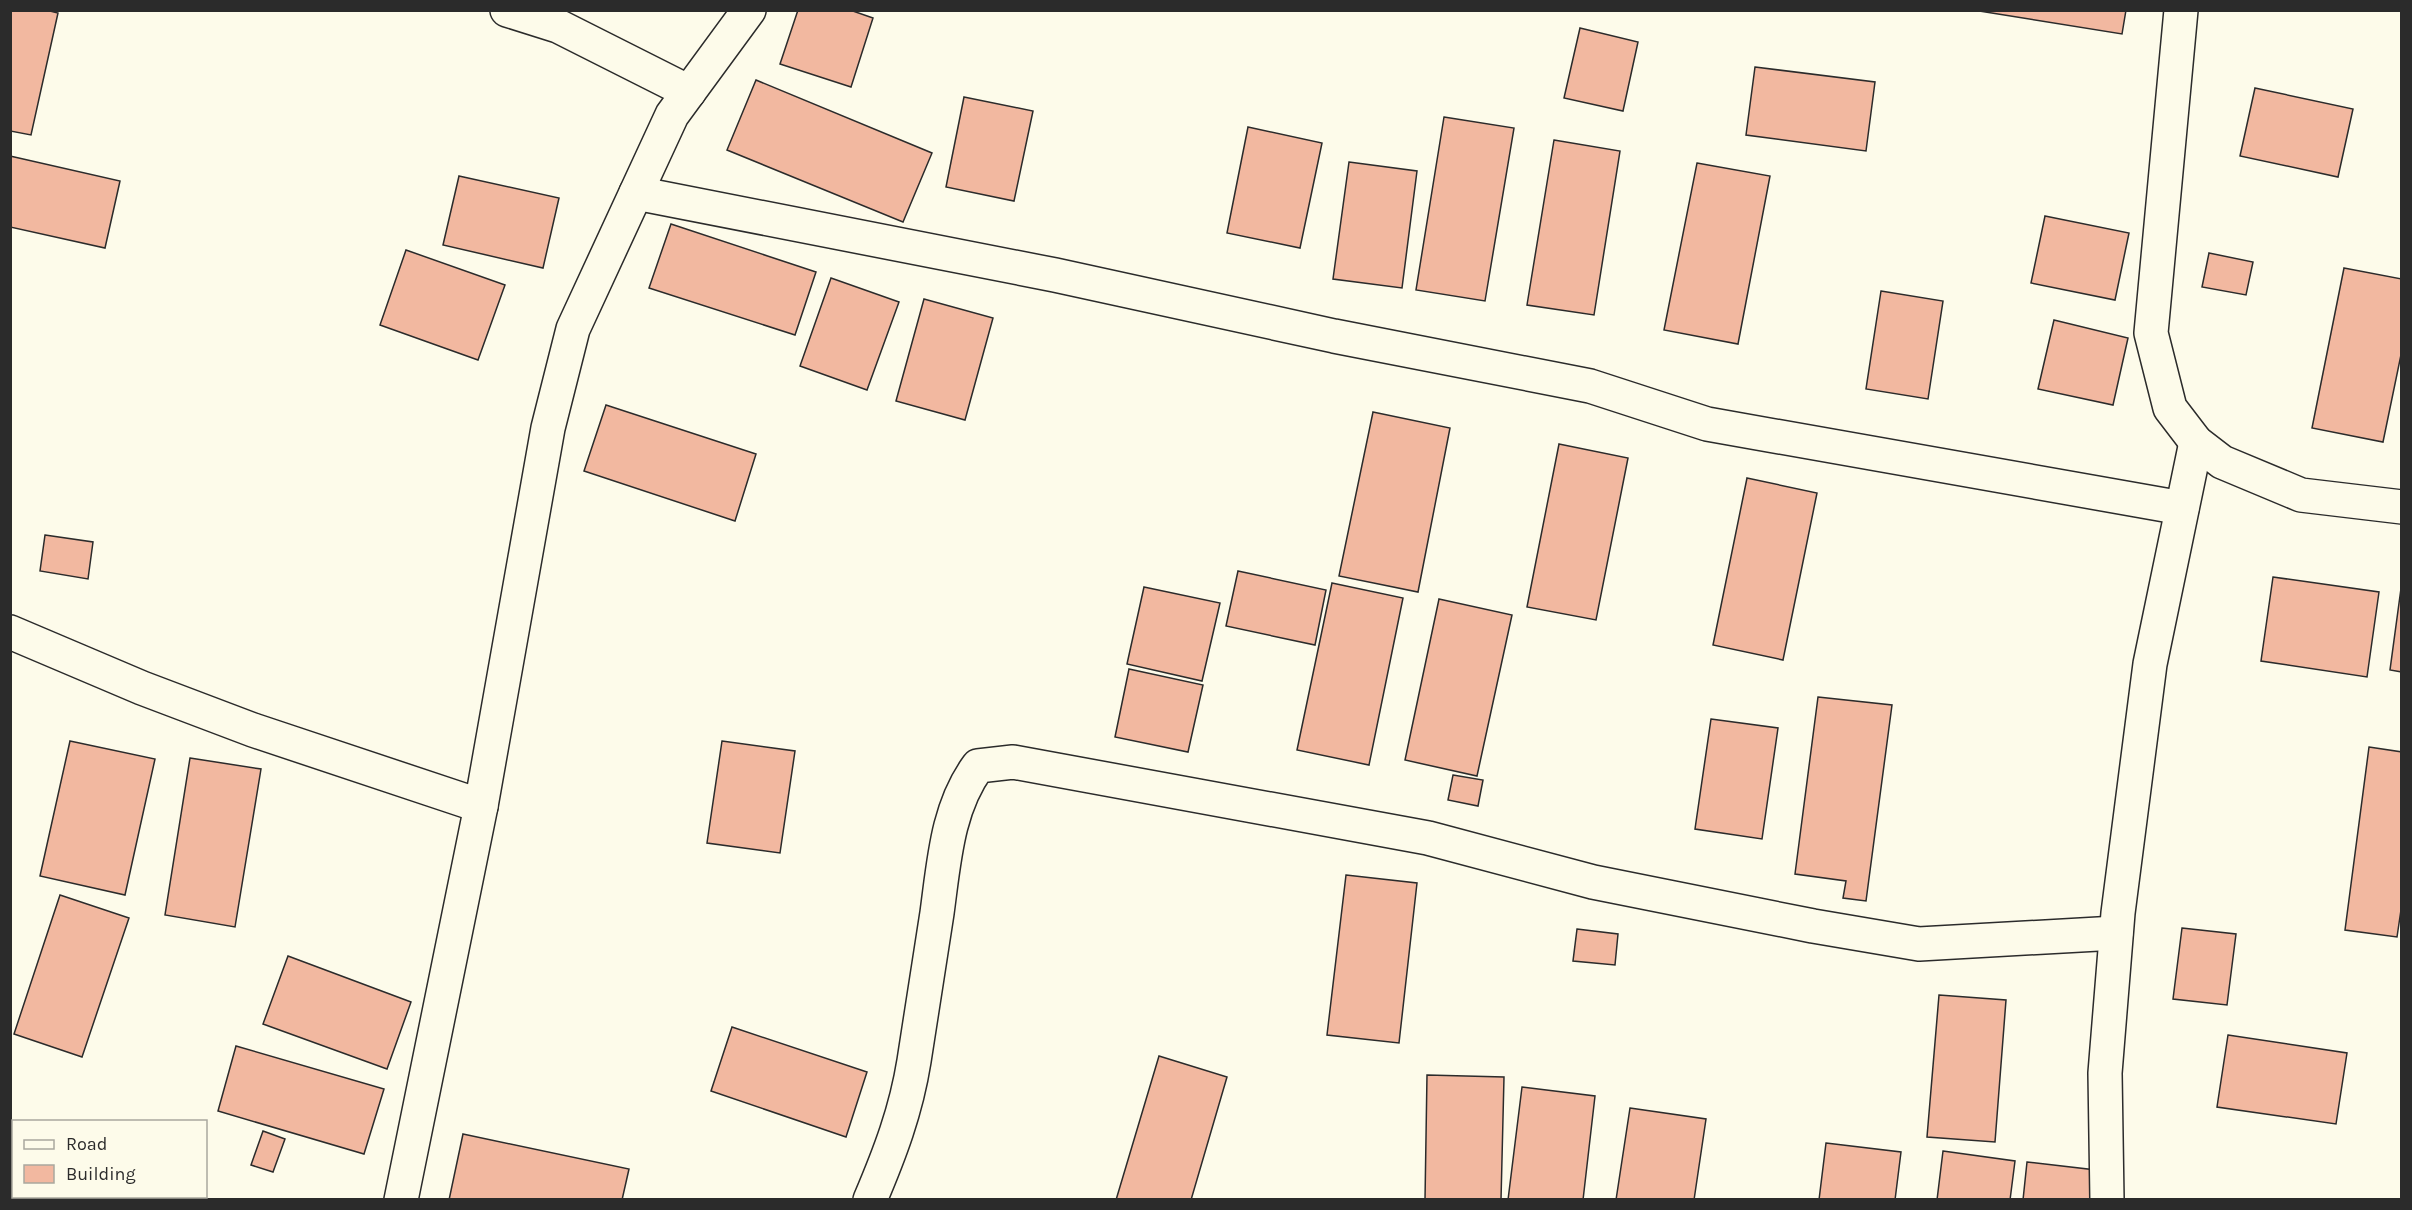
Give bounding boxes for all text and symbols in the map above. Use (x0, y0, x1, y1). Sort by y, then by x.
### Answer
legend (12, 1120, 207, 1198)
text: Road (66, 1133, 107, 1155)
text: Building (66, 1163, 136, 1185)

